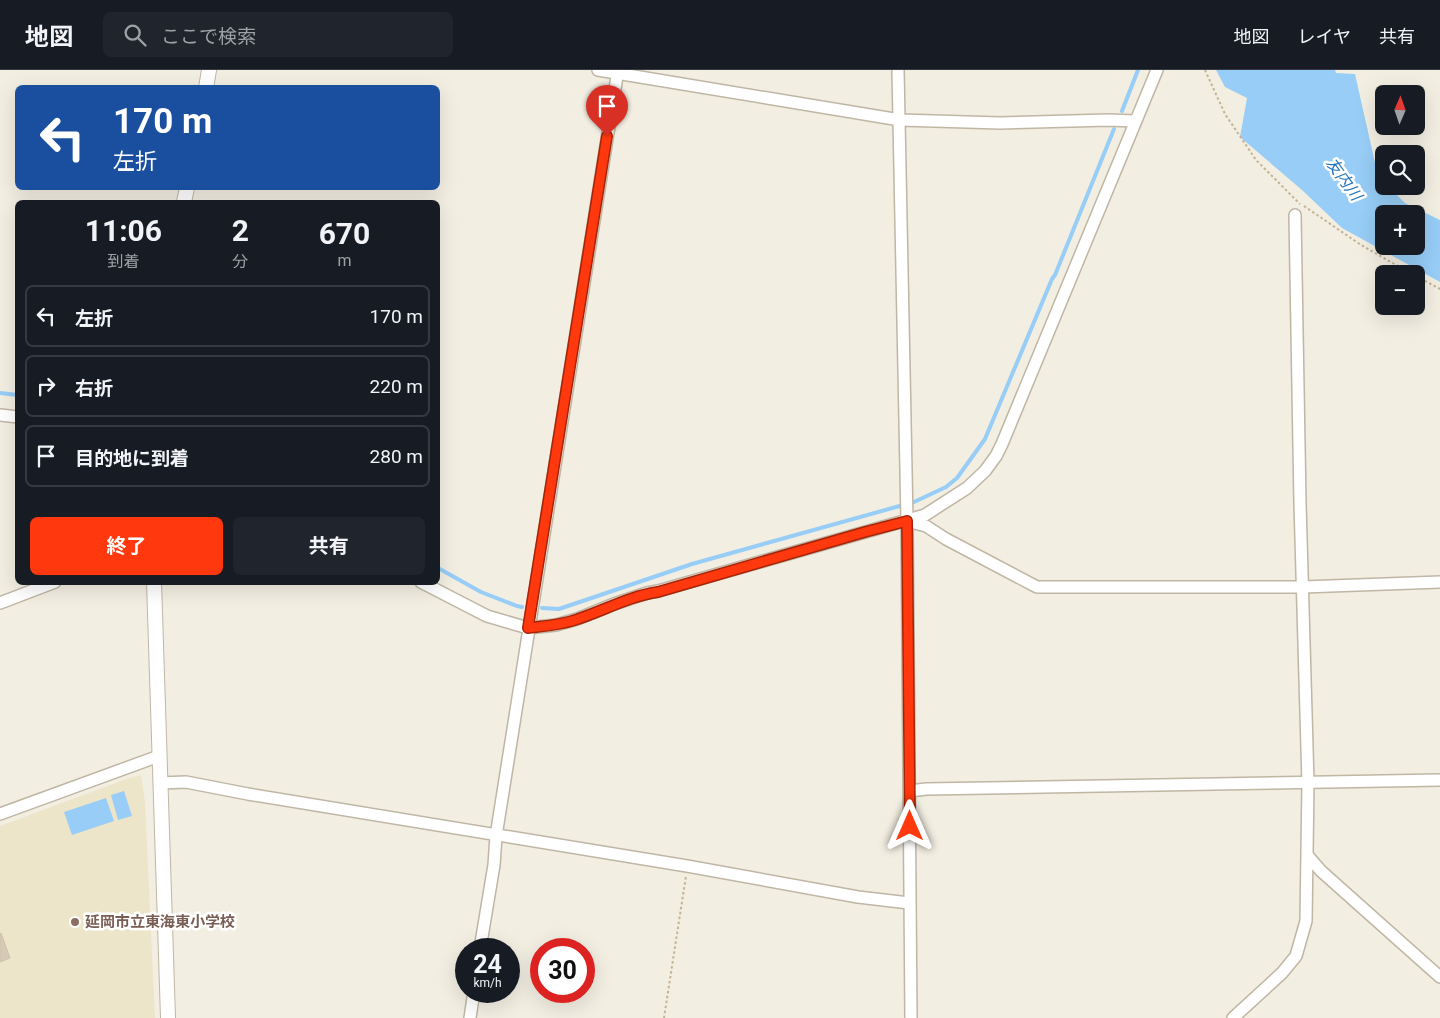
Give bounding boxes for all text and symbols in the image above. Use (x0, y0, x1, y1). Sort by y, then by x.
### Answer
search box (103, 12, 453, 57)
icon: search (121, 21, 149, 49)
text: 地図 (25, 23, 73, 51)
text: ここで検索 (161, 25, 256, 48)
text: 地図 (1234, 26, 1270, 47)
text: レイヤ (1298, 26, 1351, 47)
text: 共有 (1379, 26, 1415, 47)
pin (586, 85, 628, 136)
north arrow (1375, 85, 1425, 135)
map controls (1375, 85, 1425, 315)
icon: arrive (593, 92, 621, 120)
text: 170 m (113, 101, 212, 142)
icon: left (30, 105, 95, 170)
button: search (1375, 145, 1425, 195)
text: 左折 (113, 149, 157, 174)
water label: 友内川 (1322, 154, 1367, 206)
button: + (1375, 205, 1425, 255)
text: 11:06 (85, 213, 162, 248)
text: 2 (232, 213, 249, 248)
text: 670 (319, 216, 370, 251)
text: m (337, 251, 351, 270)
text: 到着 (107, 252, 139, 271)
text: 分 (232, 252, 248, 271)
button: − (1375, 265, 1425, 315)
icon: left (32, 302, 60, 330)
text: 170 m (370, 305, 423, 328)
text: 左折 (75, 307, 113, 330)
icon: right (32, 372, 60, 400)
text: 220 m (370, 375, 423, 398)
text: 右折 (75, 377, 113, 400)
icon: arrive (32, 442, 60, 470)
text: 280 m (370, 445, 423, 468)
text: 目的地に到着 (75, 447, 189, 470)
button: 終了 (30, 517, 223, 575)
button: 共有 (233, 517, 425, 575)
position arrow (883, 799, 935, 851)
place label: 延岡市立東海東小学校 (85, 913, 235, 931)
marker: 延岡市立東海東小学校 (69, 916, 81, 928)
speed limit sign: 30 (530, 938, 595, 1003)
text: 24 (473, 950, 502, 979)
text: km/h (473, 976, 502, 990)

